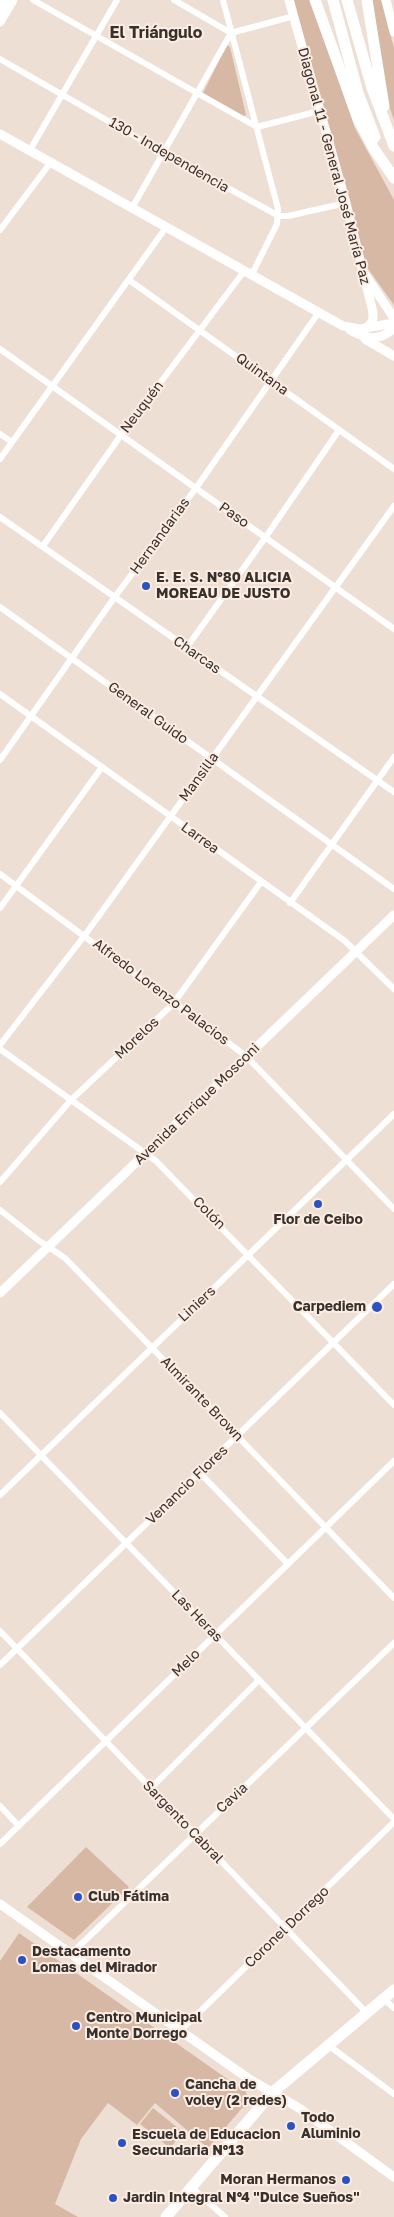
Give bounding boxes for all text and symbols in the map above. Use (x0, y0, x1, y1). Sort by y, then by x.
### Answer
district label: El Triángulo (110, 23, 202, 43)
street label: Diagonal 11 - General José María Paz (294, 46, 374, 286)
street label: 130 - Independencia (106, 114, 232, 196)
street label: Quintana (232, 349, 292, 399)
street label: Neuquén (117, 378, 167, 436)
street label: Hernandarias (127, 494, 193, 578)
street label: Paso (216, 499, 252, 531)
place label: E. E. S. N°80 ALICIA MOREAU DE JUSTO (156, 570, 292, 602)
marker: E. E. S. N°80 ALICIA MOREAU DE JUSTO (140, 580, 152, 592)
street label: Charcas (170, 633, 224, 677)
street label: General Guido (105, 678, 191, 748)
street label: Mansilla (176, 749, 222, 805)
street label: Larrea (178, 819, 222, 857)
street label: Alfredo Lorenzo Palacios (90, 935, 232, 1049)
street label: Morelos (112, 1013, 162, 1063)
street label: Avenida Enrique Mosconi (131, 1040, 263, 1168)
street label: Colón (189, 1193, 229, 1233)
marker: Flor de Ceibo (312, 1198, 324, 1210)
place label: Flor de Ceibo (273, 1212, 363, 1228)
street label: Liniers (175, 1282, 219, 1326)
place label: Carpediem (293, 1299, 366, 1315)
marker: Carpediem (370, 1300, 384, 1314)
street label: Almirante Brown (157, 1353, 247, 1445)
street label: Venancio Flores (143, 1442, 231, 1528)
street label: Las Heras (168, 1586, 226, 1646)
street label: Melo (168, 1646, 204, 1680)
street label: Sargento Cabral (139, 1777, 227, 1867)
street label: Cavia (213, 1779, 251, 1817)
street label: Coronel Dorrego (241, 1883, 333, 1971)
place label: Club Fátima (88, 1889, 169, 1905)
marker: Club Fátima (72, 1891, 84, 1903)
place label: Destacamento Lomas del Mirador (32, 1944, 157, 1976)
marker: Destacamento Lomas del Mirador (16, 1954, 28, 1966)
place label: Centro Municipal Monte Dorrego (86, 2010, 202, 2042)
marker: Centro Municipal Monte Dorrego (70, 2020, 82, 2032)
place label: Cancha de voley (2 redes) (185, 2077, 287, 2110)
marker: Cancha de voley (2 redes) (169, 2087, 181, 2099)
place label: Todo Aluminio (301, 2110, 361, 2142)
marker: Todo Aluminio (285, 2120, 297, 2132)
place label: Escuela de Educacion Secundaria N°13 (132, 2127, 280, 2160)
marker: Escuela de Educacion Secundaria N°13 (116, 2137, 128, 2149)
place label: Moran Hermanos (220, 2172, 336, 2188)
marker: Moran Hermanos (340, 2174, 352, 2186)
place label: Jardin Integral N°4 "Dulce Sueños" (123, 2190, 360, 2206)
marker: Jardin Integral N°4 "Dulce Sueños" (107, 2192, 119, 2204)

